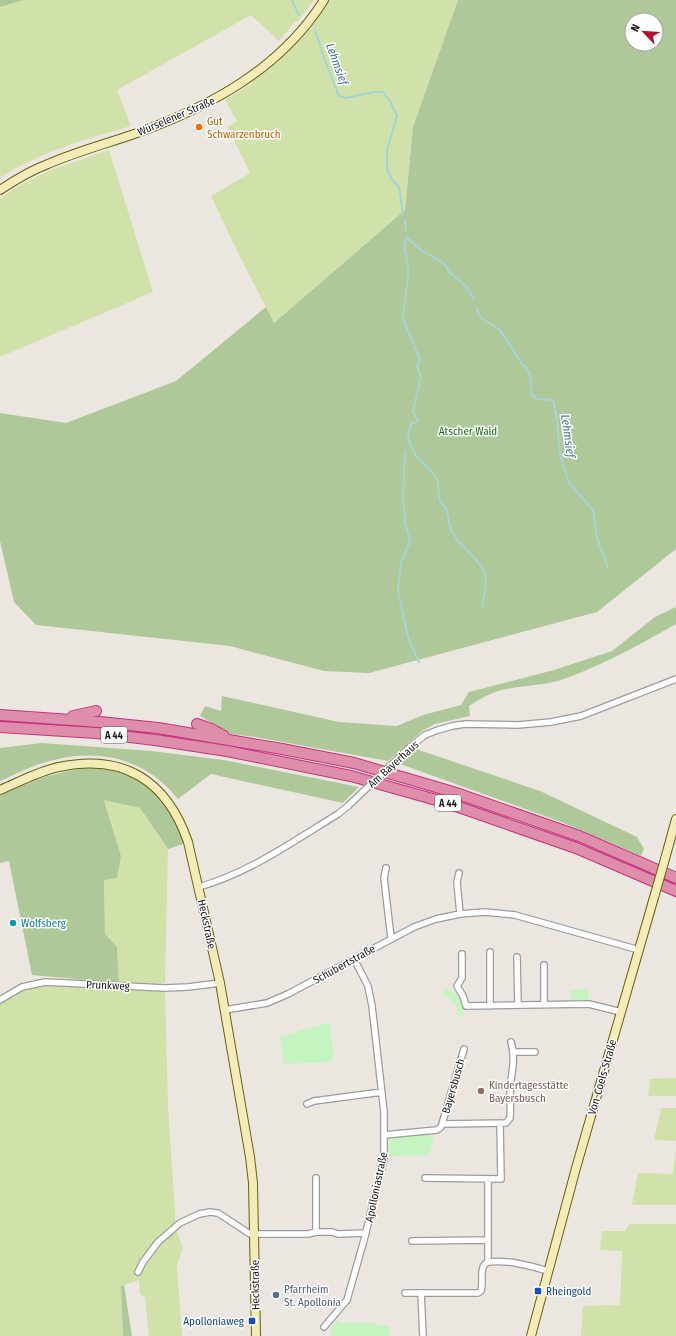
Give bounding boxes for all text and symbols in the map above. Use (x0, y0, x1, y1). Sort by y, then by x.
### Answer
north arrow (624, 12, 664, 52)
text: N (628, 22, 643, 34)
water label: Lehmsief (323, 41, 352, 89)
street label: Würselener Straße (135, 94, 217, 139)
place label: Gut Schwarzenbruch (207, 115, 281, 141)
marker: Gut Schwarzenbruch (194, 122, 204, 132)
water label: Lehmsief (558, 414, 578, 461)
park label: Atscher Wald (439, 425, 497, 438)
road number: A 44 (101, 727, 127, 743)
street label: Am Bayerhaus (365, 738, 422, 791)
road number: A 44 (435, 795, 461, 811)
street label: Heckstraße (195, 898, 218, 950)
place label: Wolfsberg (21, 917, 67, 930)
marker: Wolfsberg (8, 918, 18, 928)
street label: Schubertstraße (311, 942, 378, 987)
street label: Prunkweg (86, 978, 131, 993)
street label: Von-Coels-Straße (585, 1038, 619, 1116)
street label: Bayersbusch (439, 1057, 468, 1115)
place label: Kindertagesstätte Bayersbusch (489, 1079, 568, 1105)
marker: Kindertagesstätte Bayersbusch (476, 1086, 486, 1096)
street label: Apolloniastraße (363, 1151, 390, 1223)
street label: Heckstraße (249, 1260, 262, 1310)
place label: Pfarrheim St. Apollonia (284, 1283, 341, 1309)
place label: Rheingold (546, 1285, 591, 1298)
marker: Rheingold (533, 1286, 543, 1296)
marker: Pfarrheim St. Apollonia (271, 1290, 281, 1300)
place label: Apolloniaweg (183, 1315, 245, 1328)
marker: Apolloniaweg (247, 1316, 257, 1326)

